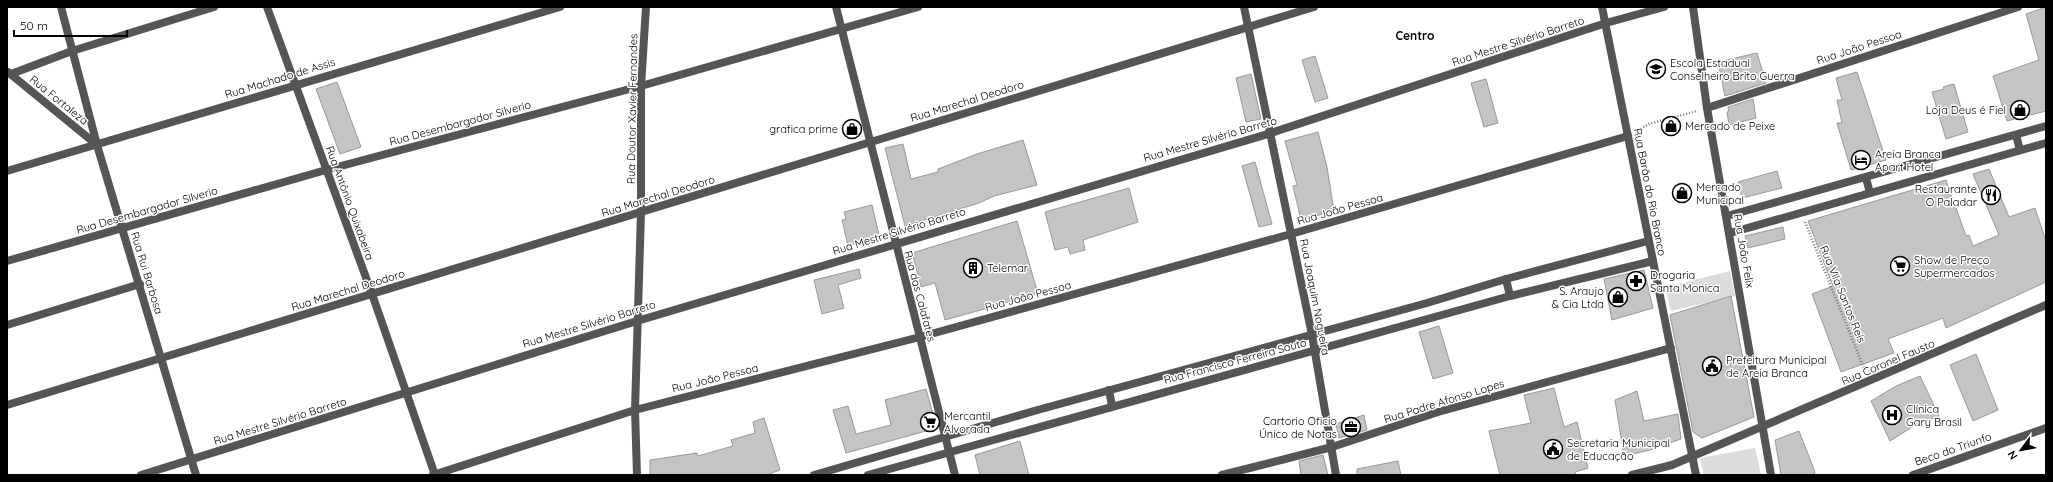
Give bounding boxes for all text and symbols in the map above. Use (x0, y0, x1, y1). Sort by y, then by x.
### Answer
scale bar (14, 12, 127, 38)
street label: Rua Mestre Silvério Barreto (1450, 13, 1586, 69)
text: 50 m (20, 18, 48, 33)
street label: Rua João Pessoa (1815, 27, 1903, 67)
district label: Centro (1395, 28, 1435, 43)
street label: Rua Doutor Xavier Fernandes (624, 34, 640, 184)
street label: Rua Machado de Assis (223, 55, 337, 101)
place label: Escola Estadual Conselheiro Brito Guerra (1670, 56, 1795, 83)
school or university icon: Escola Estadual Conselheiro Brito Guerra (1645, 58, 1667, 80)
street label: Rua Fortaleza (27, 72, 91, 128)
street label: Rua Marechal Deodoro (908, 77, 1026, 125)
street label: Rua Desembargador Silverio (388, 97, 533, 149)
shop icon: Loja Deus é Fiel (2009, 99, 2031, 121)
place label: Loja Deus é Fiel (1926, 103, 2006, 117)
street label: Rua Mestre Silvério Barreto (1142, 113, 1279, 165)
shop icon: Mercado de Peixe (1660, 115, 1682, 137)
shop icon: grafica prime (841, 118, 863, 140)
place label: Mercado de Peixe (1685, 119, 1775, 133)
place label: grafica prime (769, 122, 838, 136)
street label: Rua Barão do Rio Branco (1631, 127, 1669, 257)
street label: Rua Antônio Quixabeira (323, 144, 377, 262)
place label: Areia Branca Apart Hotel (1875, 147, 1941, 174)
hotel icon: Areia Branca Apart Hotel (1850, 149, 1872, 171)
street label: Rua Marechal Deodoro (599, 172, 717, 220)
place label: Mercado Municipal (1696, 180, 1744, 207)
shop icon: Mercado Municipal (1671, 182, 1693, 204)
place label: Restaurante O Paladar (1915, 182, 1978, 209)
street label: Rua Desembargador Silverio (75, 183, 220, 237)
restaurant icon: Restaurante O Paladar (1980, 184, 2002, 206)
street label: Rua João Pessoa (1295, 190, 1385, 228)
street label: Rua Mestre Silvério Barreto (831, 204, 967, 258)
street label: Rua João Felix (1731, 213, 1757, 289)
street label: Rua Rui Barbosa (128, 230, 166, 316)
street label: Rua Joaquim Nogueira (1297, 238, 1333, 356)
street label: Rua Vila Santos Reis (1817, 243, 1869, 345)
street label: Rua dos Calafates (901, 249, 939, 343)
place label: Show de Preço Supermercados (1914, 253, 1995, 280)
supermarket icon: Show de Preço Supermercados (1889, 255, 1911, 277)
building icon: Telemar (962, 257, 984, 279)
place label: Telemar (987, 261, 1029, 275)
street label: Rua Marechal Deodoro (289, 266, 407, 314)
place label: Drogaria Santa Monica (1650, 268, 1719, 295)
pharmacy icon: Drogaria Santa Monica (1625, 270, 1647, 292)
street label: Rua João Pessoa (983, 278, 1073, 314)
place label: S. Araujo & Cia Ltda (1552, 284, 1604, 311)
shop icon: S. Araujo & Cia Ltda (1607, 286, 1629, 308)
street label: Rua Mestre Silvério Barreto (521, 297, 657, 351)
street label: Rua Francisco Ferreira Souto (1162, 335, 1308, 387)
street label: Rua Coronel Fausto (1839, 336, 1937, 388)
place label: Prefeitura Municipal de Areia Branca (1726, 353, 1827, 380)
public building icon: Prefeitura Municipal de Areia Branca (1701, 355, 1723, 377)
street label: Rua João Pessoa (670, 360, 760, 396)
street label: Rua Padre Afonso Lopes (1382, 376, 1506, 426)
street label: Rua Mestre Silvério Barreto (212, 394, 348, 448)
place label: Clínica Gary Brasil (1906, 402, 1962, 429)
hospital icon: Clínica Gary Brasil (1881, 404, 1903, 426)
place label: Mercantil Alvorada (944, 409, 991, 436)
supermarket icon: Mercantil Alvorada (919, 411, 941, 433)
place label: Cartorio Oficio Único de Notas (1259, 414, 1337, 441)
office icon: Cartorio Oficio Único de Notas (1340, 416, 1362, 438)
street label: Beco do Triunfo (1913, 429, 1994, 469)
north arrow (2001, 430, 2041, 470)
place label: Secretaria Municipal de Educação (1567, 436, 1670, 463)
public building icon: Secretaria Municipal de Educação (1542, 438, 1564, 460)
text: N (2004, 448, 2021, 462)

